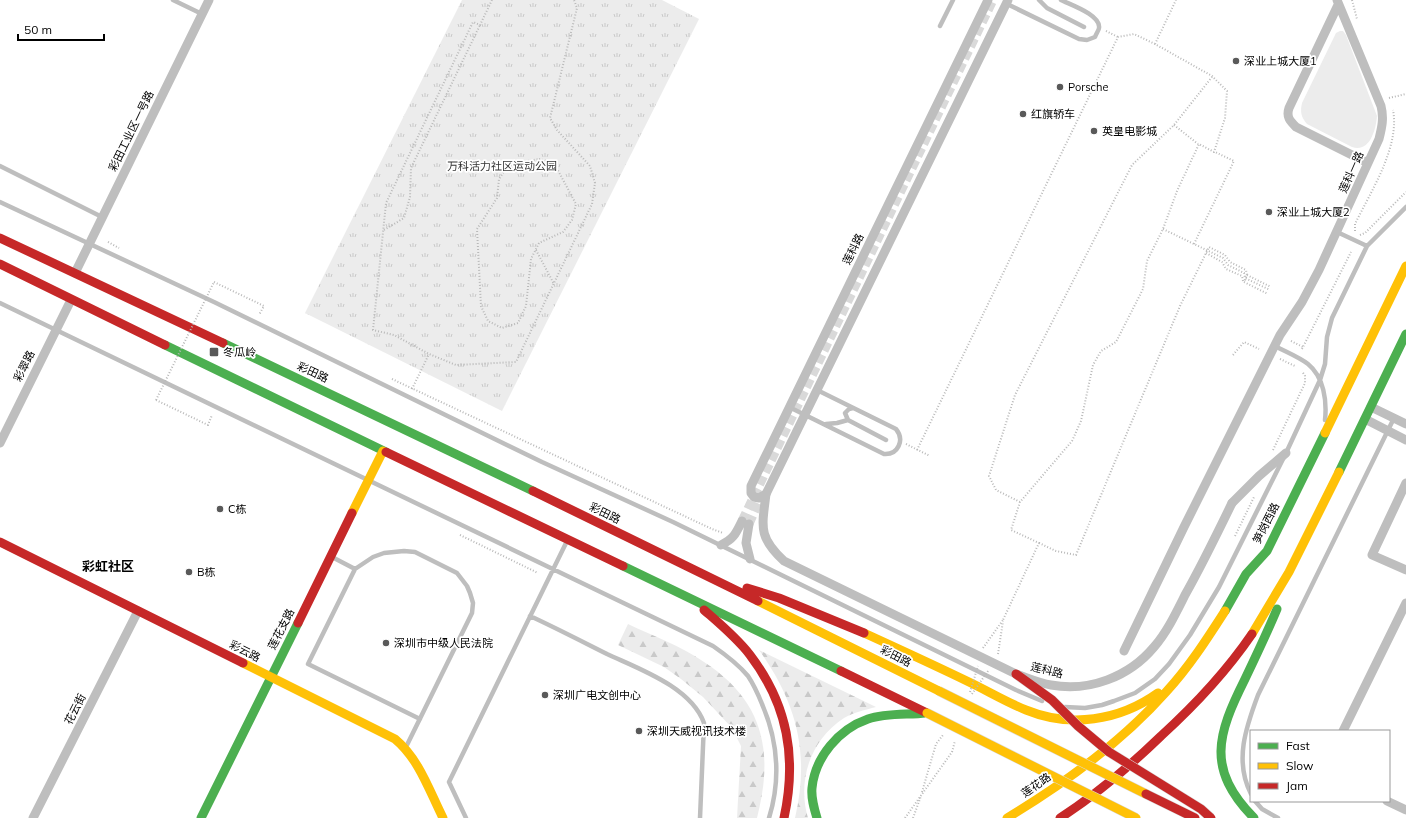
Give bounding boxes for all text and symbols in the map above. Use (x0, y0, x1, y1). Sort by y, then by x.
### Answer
scale bar (18, 16, 104, 42)
text: 50 m (24, 22, 52, 37)
place label: 深业上城大厦1 (1244, 54, 1317, 68)
marker: 深业上城大厦1 (1231, 56, 1241, 66)
place label: Porsche (1068, 80, 1108, 94)
marker: Porsche (1055, 82, 1065, 92)
street label: 彩田工业区一号路 (105, 88, 157, 174)
place label: 红旗轿车 (1031, 107, 1075, 121)
marker: 红旗轿车 (1018, 109, 1028, 119)
place label: 英皇电影城 (1102, 124, 1157, 138)
marker: 英皇电影城 (1089, 126, 1099, 136)
street label: 莲科一路 (1336, 149, 1366, 195)
park label: 万科活力社区运动公园 (447, 159, 557, 173)
place label: 深业上城大厦2 (1277, 205, 1350, 219)
marker: 深业上城大厦2 (1264, 207, 1274, 217)
street label: 莲科路 (839, 231, 867, 267)
place label: 冬瓜岭 (223, 345, 256, 359)
marker: 冬瓜岭 (208, 346, 220, 358)
street label: 彩翠路 (10, 348, 38, 384)
street label: 彩田路 (295, 359, 331, 385)
street label: 彩田路 (587, 499, 623, 527)
street label: 笋岗西路 (1250, 500, 1282, 546)
place label: C栋 (228, 502, 247, 516)
marker: C栋 (215, 504, 225, 514)
district label: 彩虹社区 (82, 558, 134, 574)
place label: B栋 (197, 565, 215, 579)
marker: B栋 (184, 567, 194, 577)
street label: 莲花支路 (265, 606, 297, 652)
place label: 深圳市中级人民法院 (394, 636, 493, 650)
street label: 彩云路 (227, 637, 263, 665)
marker: 深圳市中级人民法院 (381, 638, 391, 648)
street label: 彩田路 (878, 642, 914, 670)
street label: 莲科路 (1029, 659, 1065, 681)
place label: 深圳广电文创中心 (553, 688, 641, 702)
marker: 深圳广电文创中心 (540, 690, 550, 700)
street label: 花云街 (61, 691, 89, 727)
place label: 深圳天威视讯技术楼 (647, 724, 746, 738)
marker: 深圳天威视讯技术楼 (634, 726, 644, 736)
legend (1250, 730, 1390, 802)
text: Fast (1286, 738, 1310, 753)
text: Slow (1286, 758, 1314, 773)
street label: 莲花路 (1018, 770, 1054, 800)
text: Jam (1286, 778, 1308, 793)

